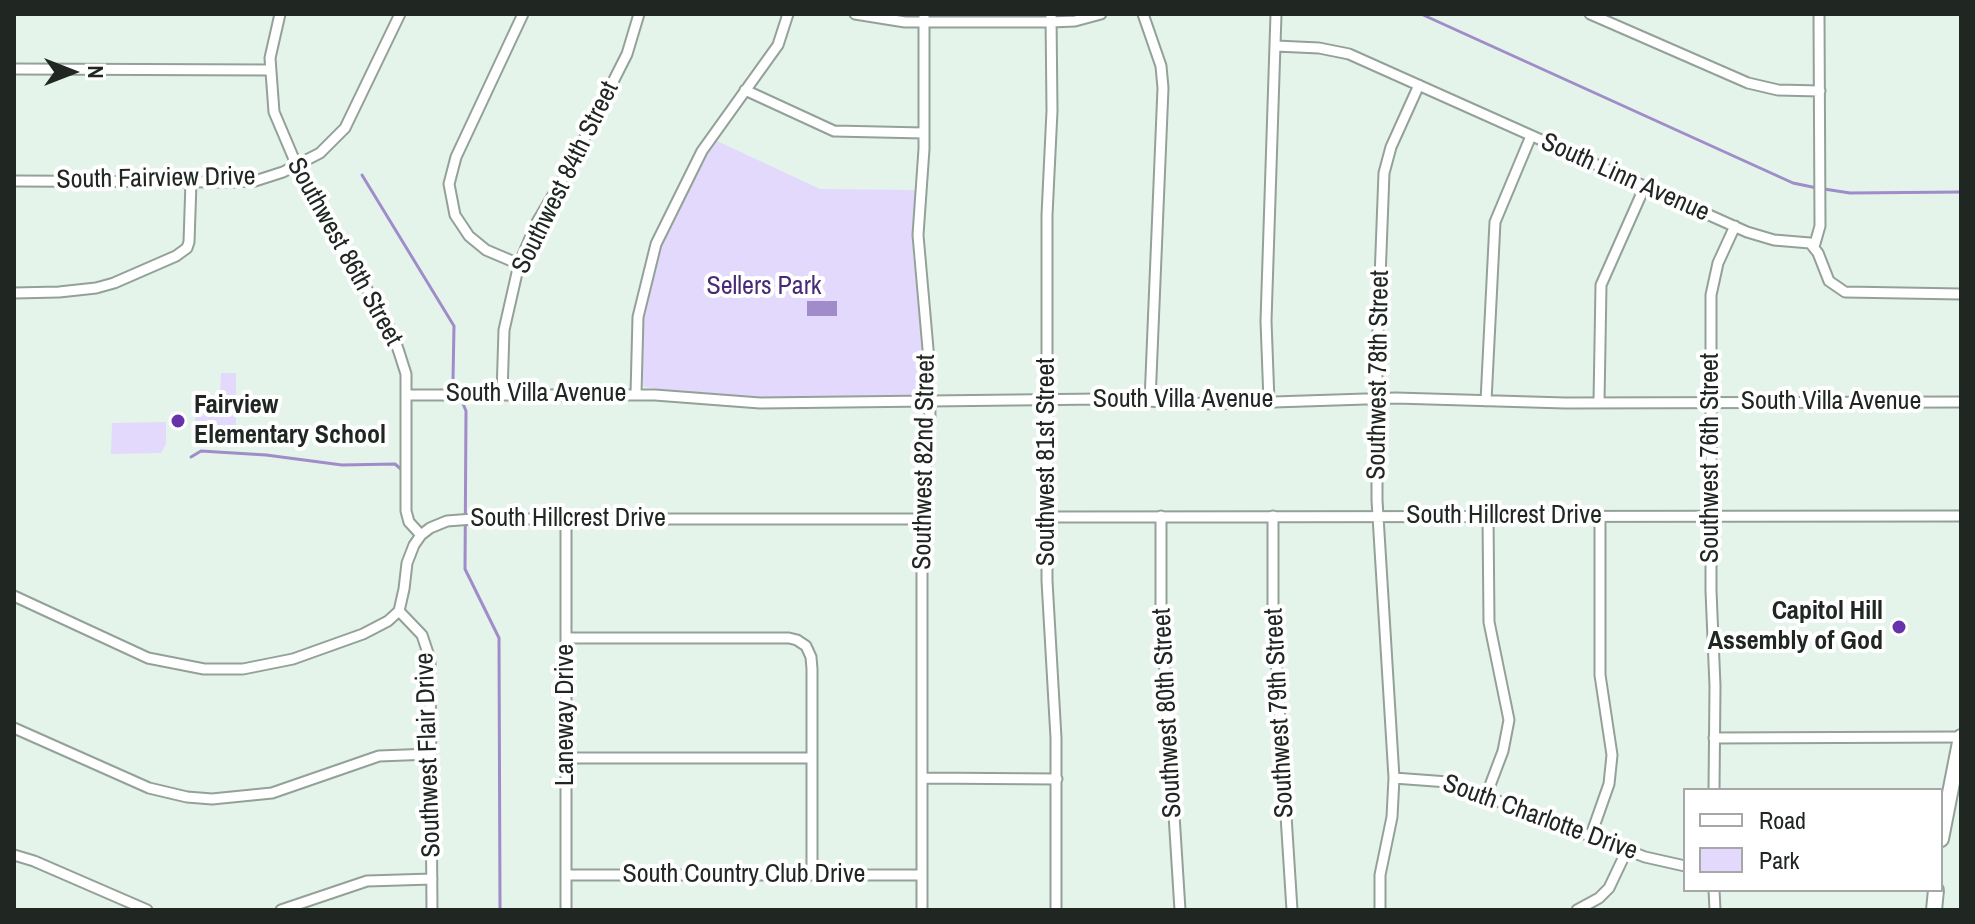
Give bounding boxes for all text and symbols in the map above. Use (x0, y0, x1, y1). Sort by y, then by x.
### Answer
north arrow (32, 32, 112, 112)
text: N (81, 65, 111, 79)
street label: Southwest 84th Street (506, 77, 626, 279)
street label: South Linn Avenue (1536, 127, 1714, 229)
street label: Southwest 86th Street (280, 153, 408, 351)
street label: South Fairview Drive (56, 162, 256, 196)
street label: Southwest 78th Street (1362, 270, 1396, 480)
park label: Sellers Park (707, 271, 821, 303)
street label: Southwest 76th Street (1695, 353, 1727, 563)
street label: Southwest 82nd Street (908, 354, 942, 570)
street label: Southwest 81st Street (1031, 358, 1063, 566)
street label: South Villa Avenue (446, 378, 626, 410)
street label: South Villa Avenue (1093, 384, 1273, 416)
street label: South Villa Avenue (1741, 386, 1921, 418)
place label: Fairview Elementary School (194, 390, 386, 452)
marker: Fairview Elementary School (169, 412, 187, 430)
street label: South Hillcrest Drive (1406, 500, 1602, 532)
street label: South Hillcrest Drive (470, 503, 666, 535)
place label: Capitol Hill Assembly of God (1708, 596, 1883, 658)
street label: Southwest 80th Street (1147, 607, 1189, 819)
street label: Southwest 79th Street (1259, 607, 1301, 819)
marker: Capitol Hill Assembly of God (1890, 618, 1908, 636)
street label: Laneway Drive (550, 644, 582, 786)
street label: Southwest Flair Drive (410, 652, 448, 858)
street label: South Charlotte Drive (1438, 768, 1642, 868)
legend (1683, 788, 1943, 892)
text: Road (1759, 804, 1806, 836)
text: Park (1759, 844, 1799, 876)
street label: South Country Club Drive (623, 859, 865, 891)

